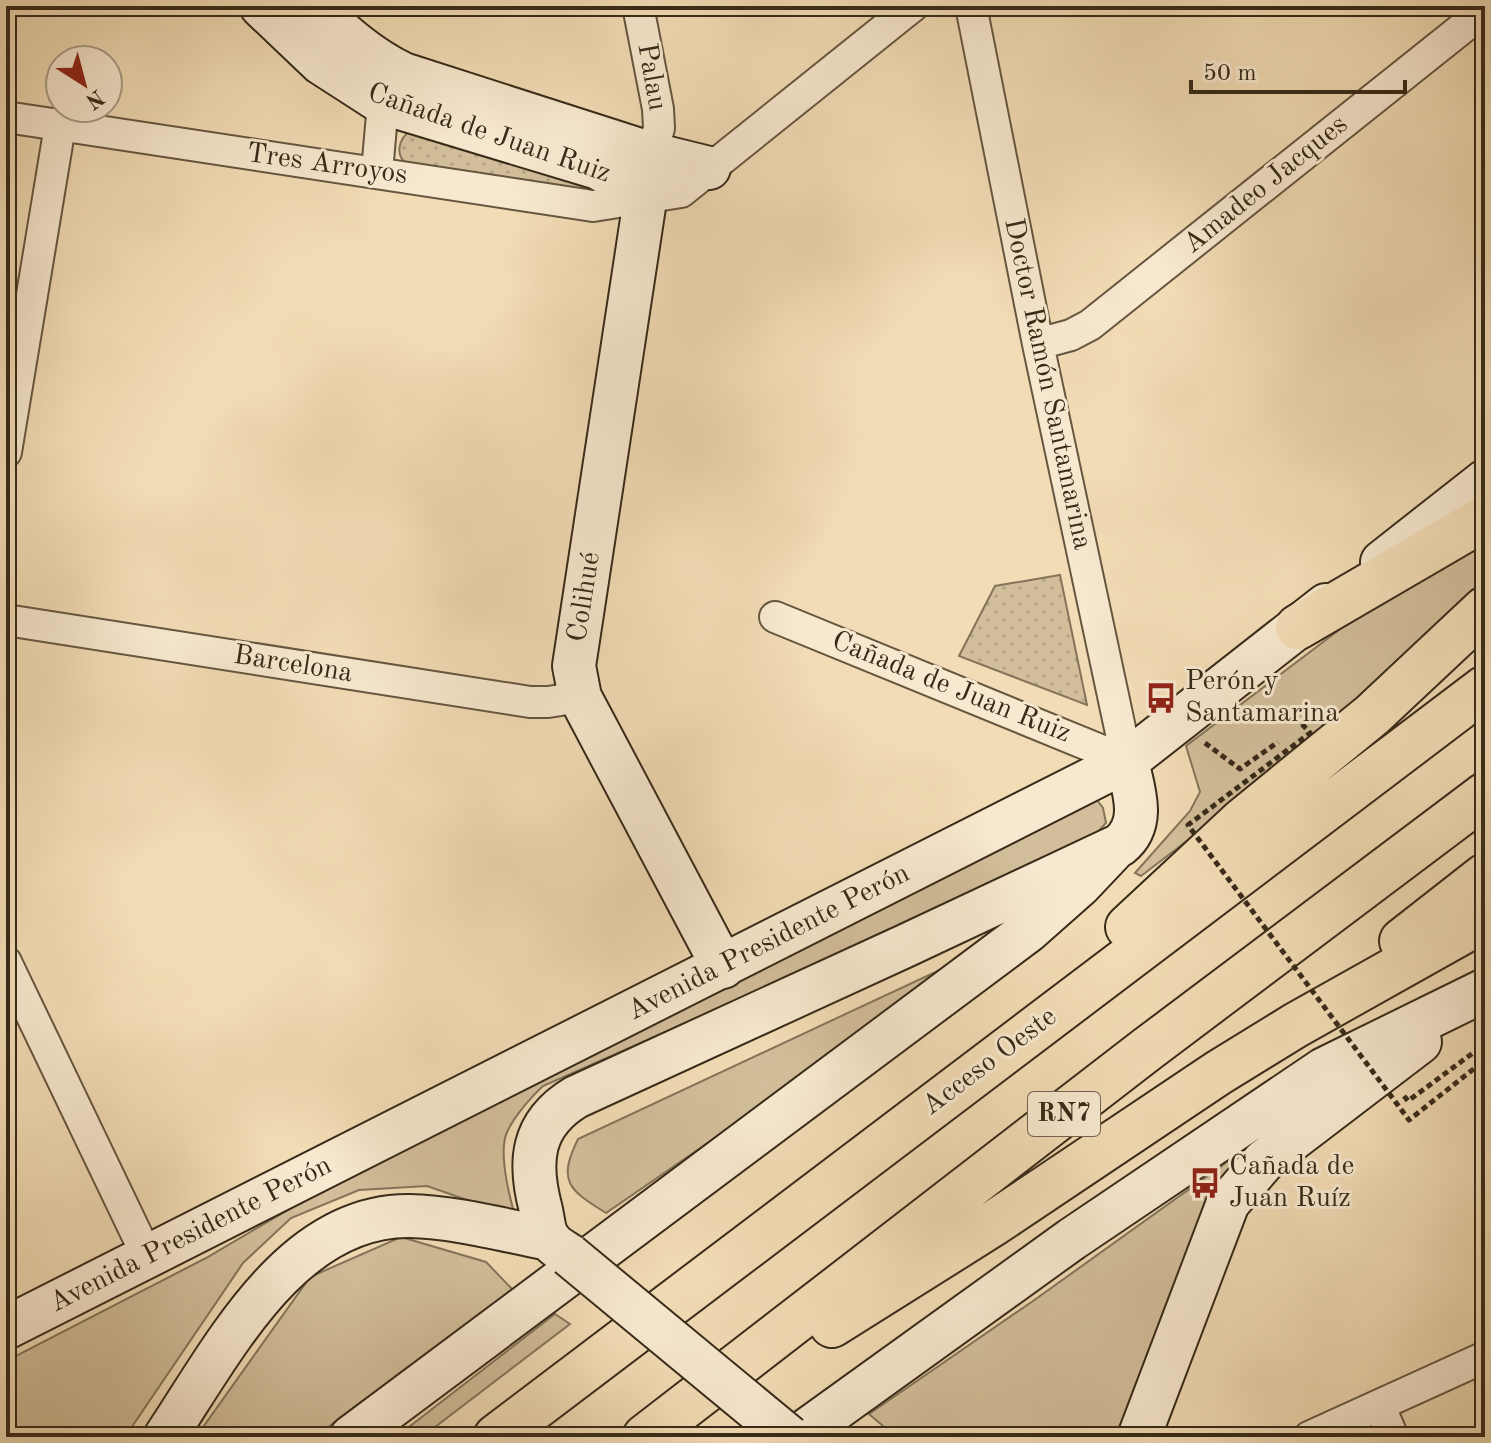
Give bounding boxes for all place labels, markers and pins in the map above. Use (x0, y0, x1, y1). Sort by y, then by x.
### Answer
place label: Perón y Santamarina (1185, 668, 1339, 728)
bus stop icon: Perón y Santamarina (1144, 681, 1178, 715)
place label: Cañada de Juan Ruíz (1229, 1153, 1354, 1213)
bus stop icon: Cañada de Juan Ruíz (1188, 1166, 1222, 1200)

